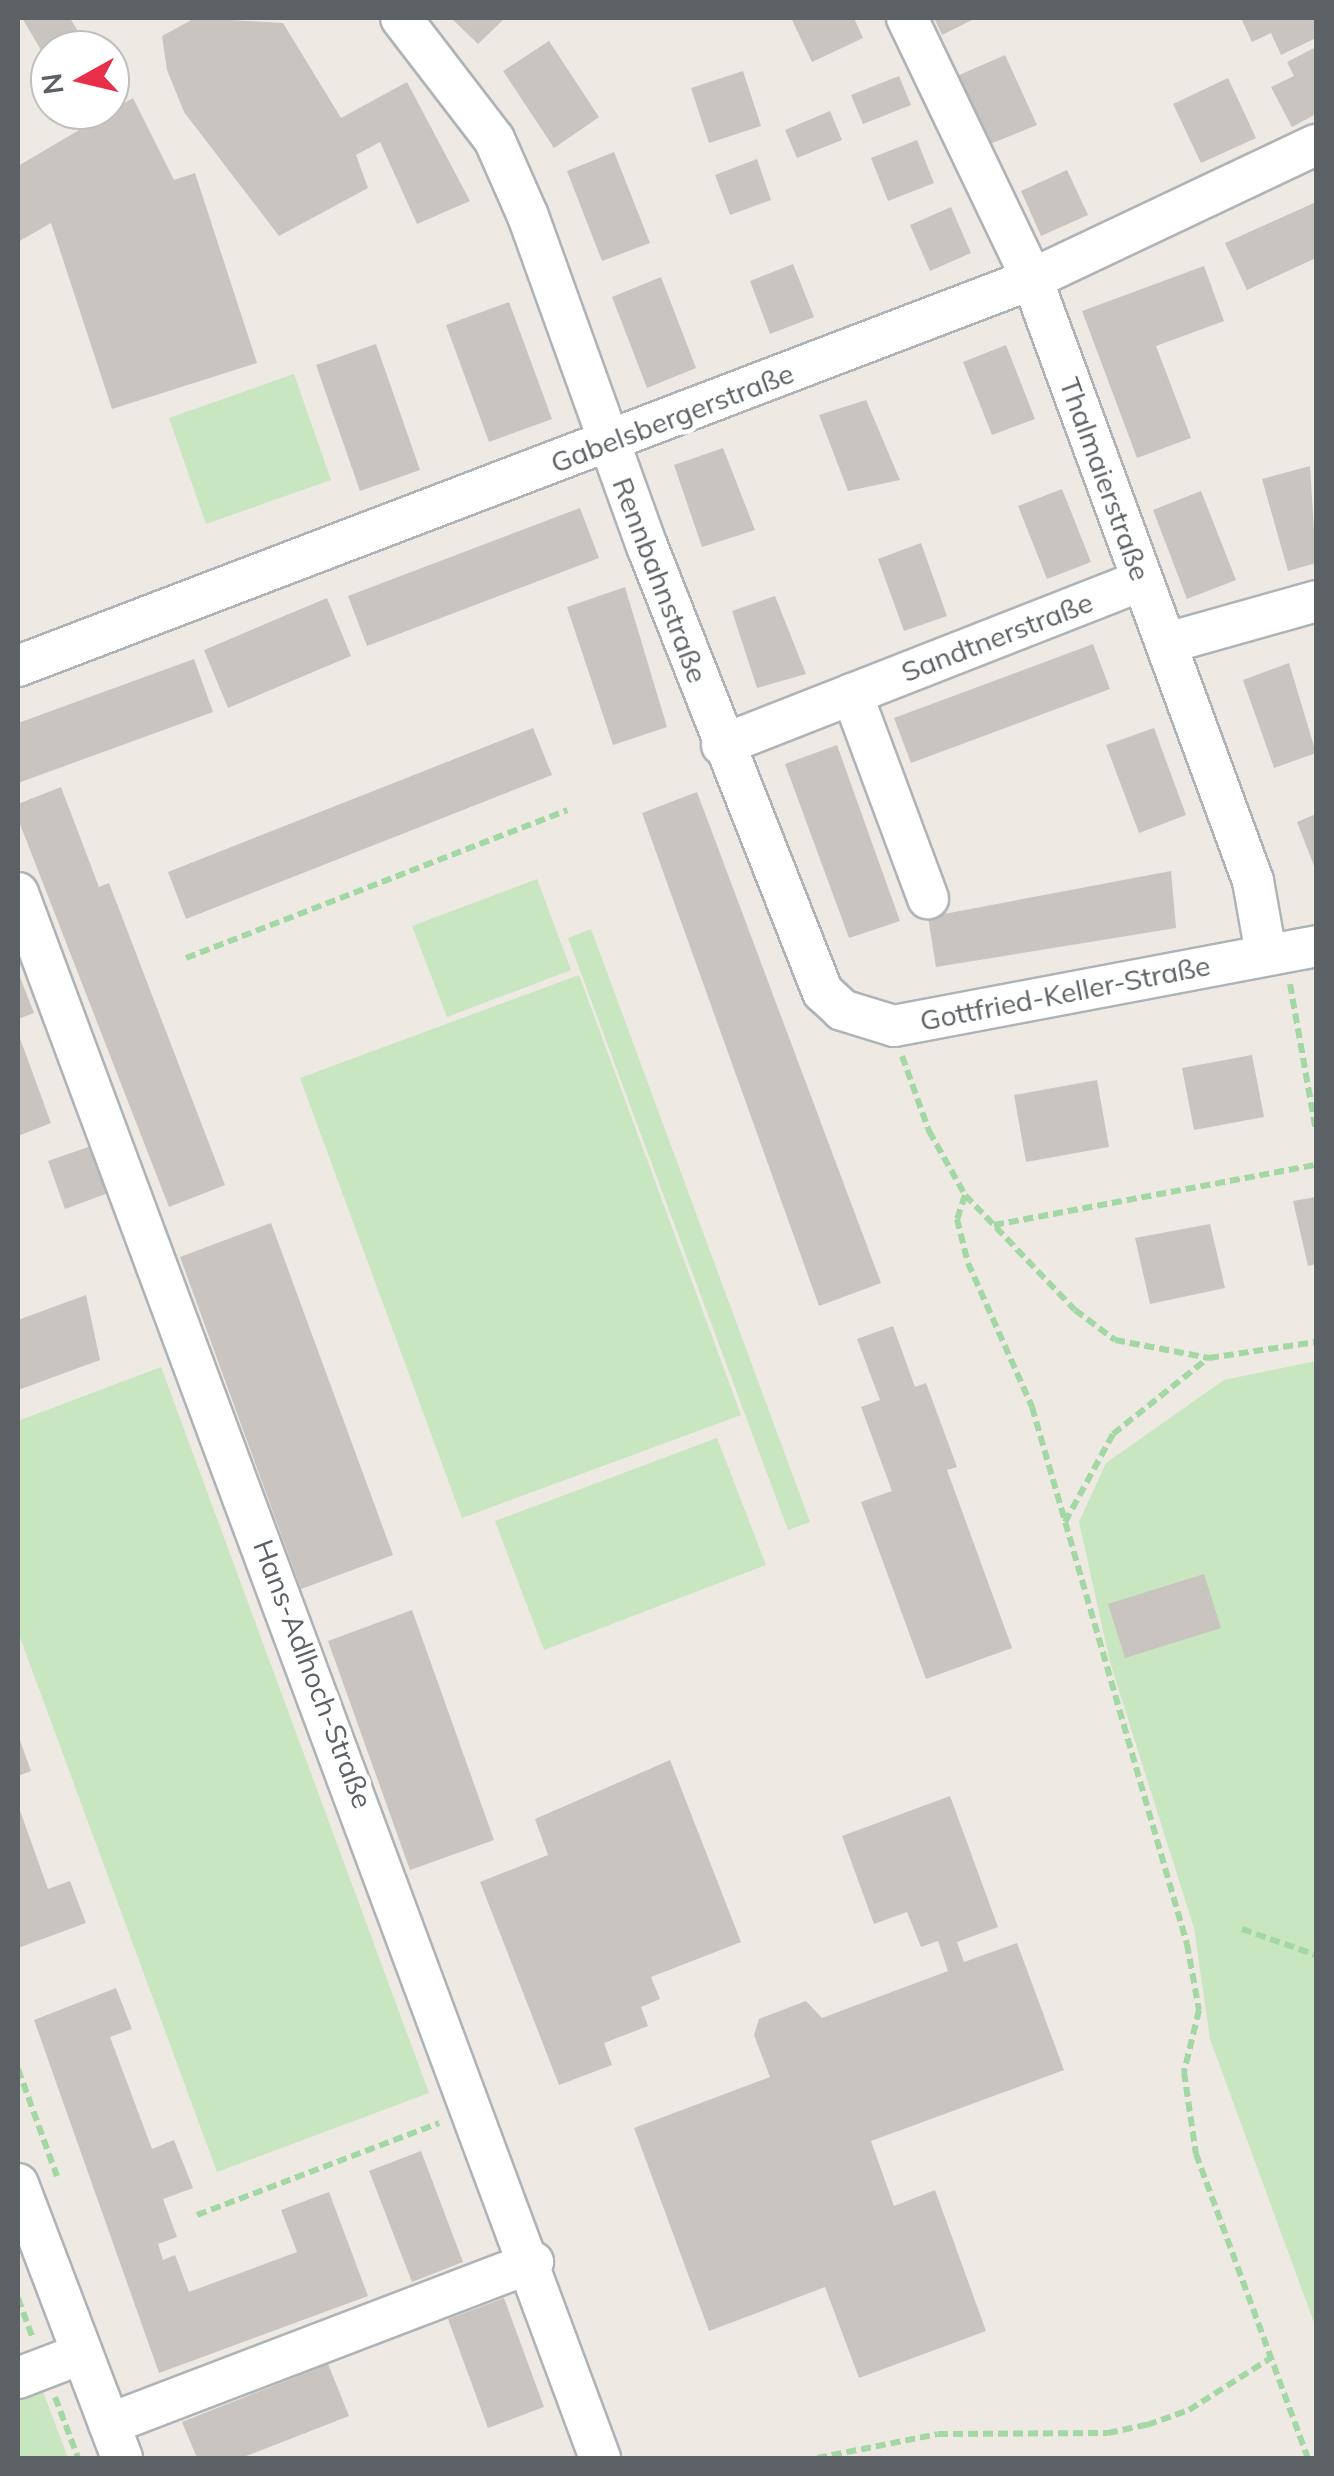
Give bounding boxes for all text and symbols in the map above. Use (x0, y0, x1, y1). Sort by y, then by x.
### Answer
north arrow (30, 30, 130, 130)
text: N (33, 71, 71, 97)
street label: Gabelsbergerstraße (546, 356, 798, 480)
street label: Thalmaierstraße (1053, 373, 1157, 585)
street label: Rennbahnstraße (605, 473, 715, 687)
street label: Sandtnerstraße (897, 585, 1097, 689)
street label: Gottfried-Keller-Straße (917, 948, 1213, 1038)
street label: Hans-Adlhoch-Straße (246, 1535, 380, 1813)

